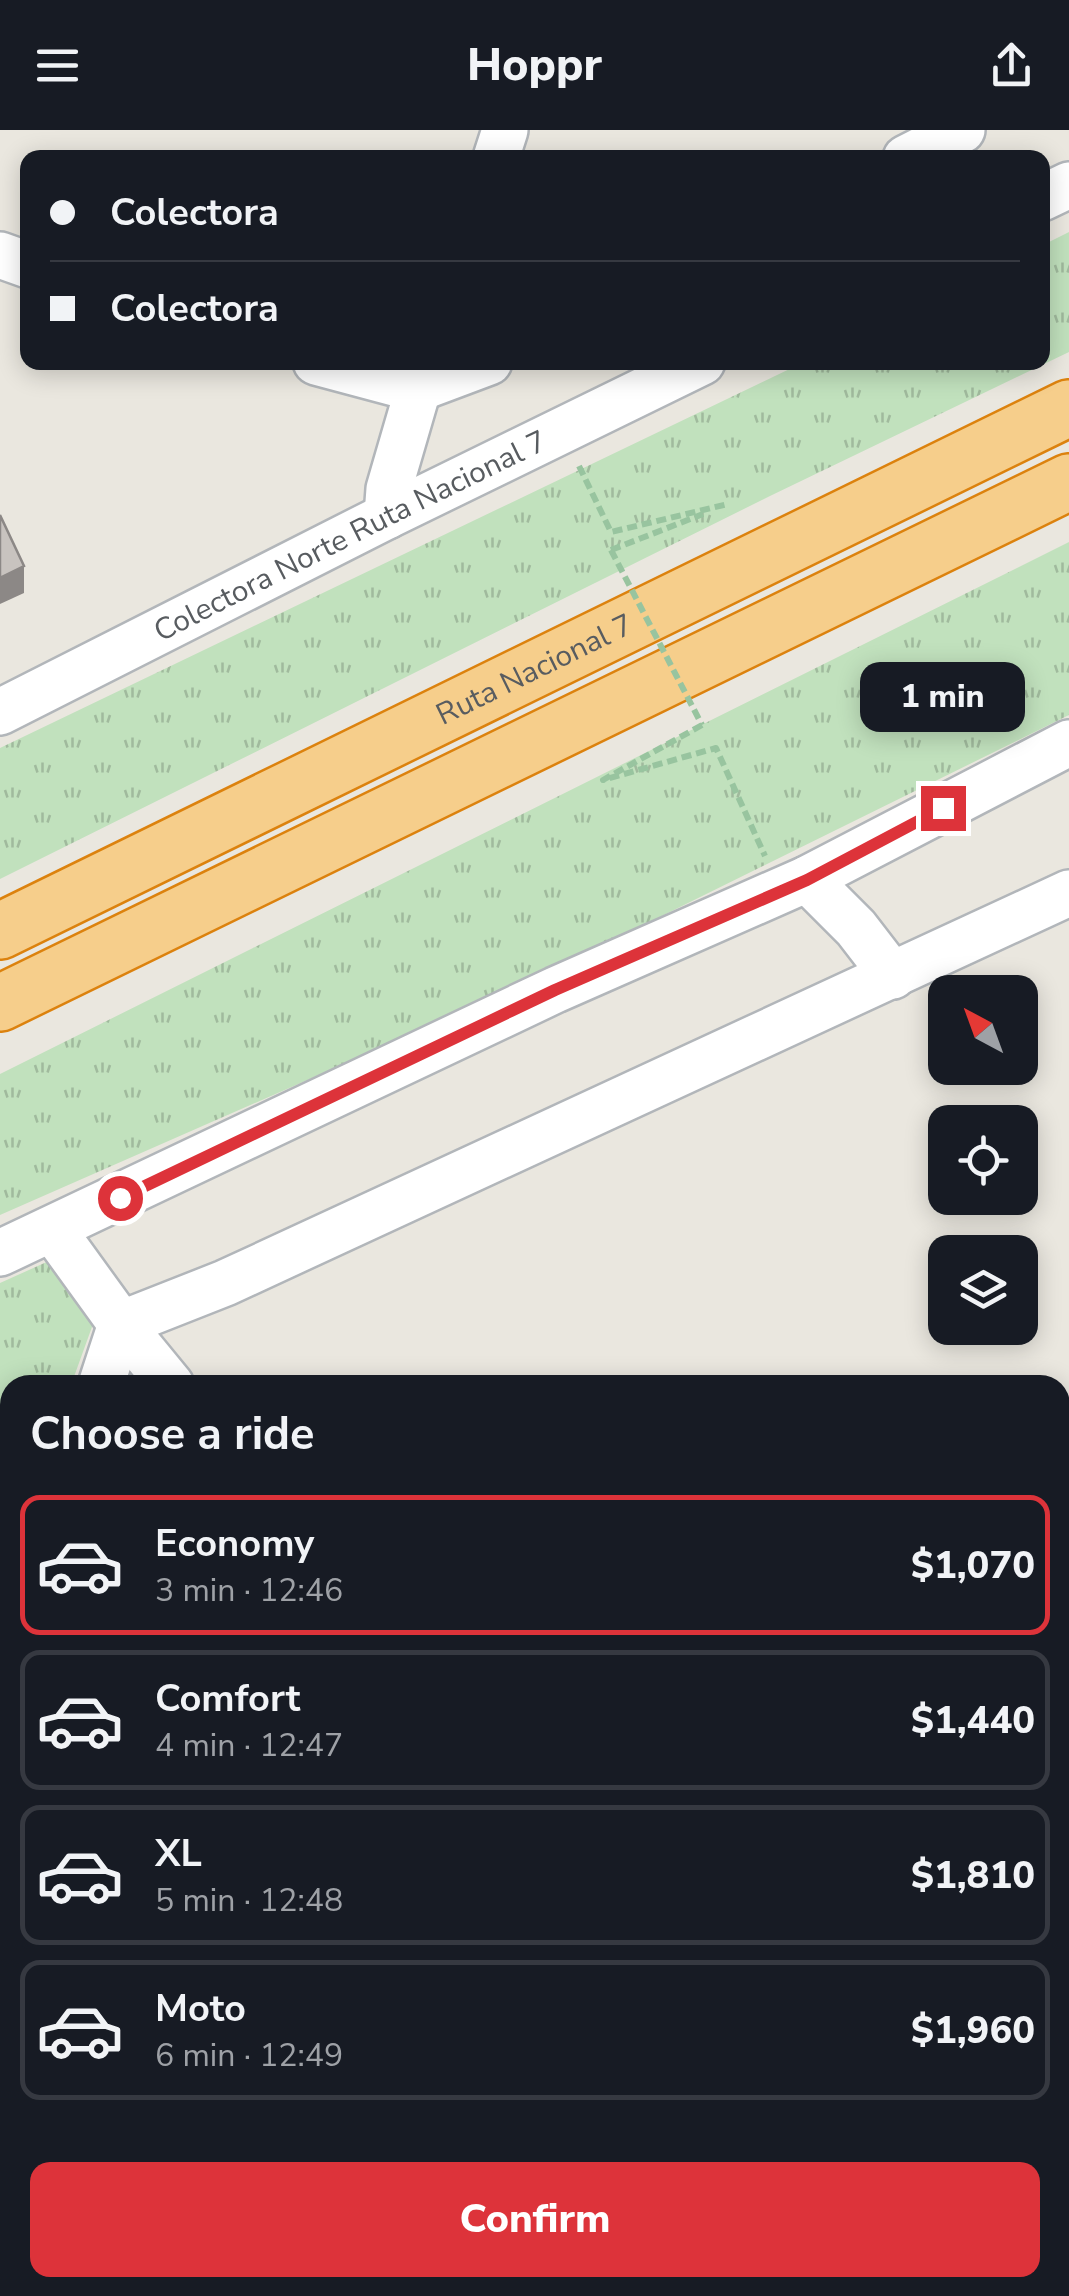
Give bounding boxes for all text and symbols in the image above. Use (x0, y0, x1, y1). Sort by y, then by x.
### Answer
text: Hoppr (467, 35, 602, 96)
icon: menu (30, 38, 85, 93)
icon: share (984, 38, 1039, 93)
text: Colectora (110, 187, 279, 238)
text: Colectora (110, 283, 279, 334)
street label: Colectora Norte Ruta Nacional 7 (147, 421, 554, 651)
street label: Ruta Nacional 7 (429, 604, 640, 735)
callout: 1 min (860, 663, 1026, 733)
text: 1 min (900, 675, 985, 718)
route end (921, 786, 966, 831)
north arrow (928, 975, 1038, 1085)
map controls (928, 975, 1038, 1345)
button: locate (928, 1105, 1038, 1215)
route start (98, 1176, 143, 1221)
button: layers (928, 1235, 1038, 1345)
text: Choose a ride (30, 1404, 315, 1465)
text: Economy (155, 1518, 314, 1569)
icon: car (35, 1520, 125, 1610)
text: $1,070 (911, 1540, 1035, 1591)
text: 3 min · 12:46 (155, 1569, 343, 1612)
text: Comfort (155, 1673, 300, 1724)
icon: car (35, 1675, 125, 1765)
text: $1,440 (911, 1695, 1035, 1746)
text: 4 min · 12:47 (155, 1724, 343, 1767)
text: XL (155, 1828, 202, 1879)
icon: car (35, 1830, 125, 1920)
text: $1,810 (911, 1850, 1035, 1901)
text: 5 min · 12:48 (155, 1879, 343, 1922)
text: Moto (155, 1983, 246, 2034)
icon: car (35, 1985, 125, 2075)
text: $1,960 (911, 2005, 1035, 2056)
text: 6 min · 12:49 (155, 2034, 343, 2077)
button: Confirm (30, 2162, 1040, 2277)

